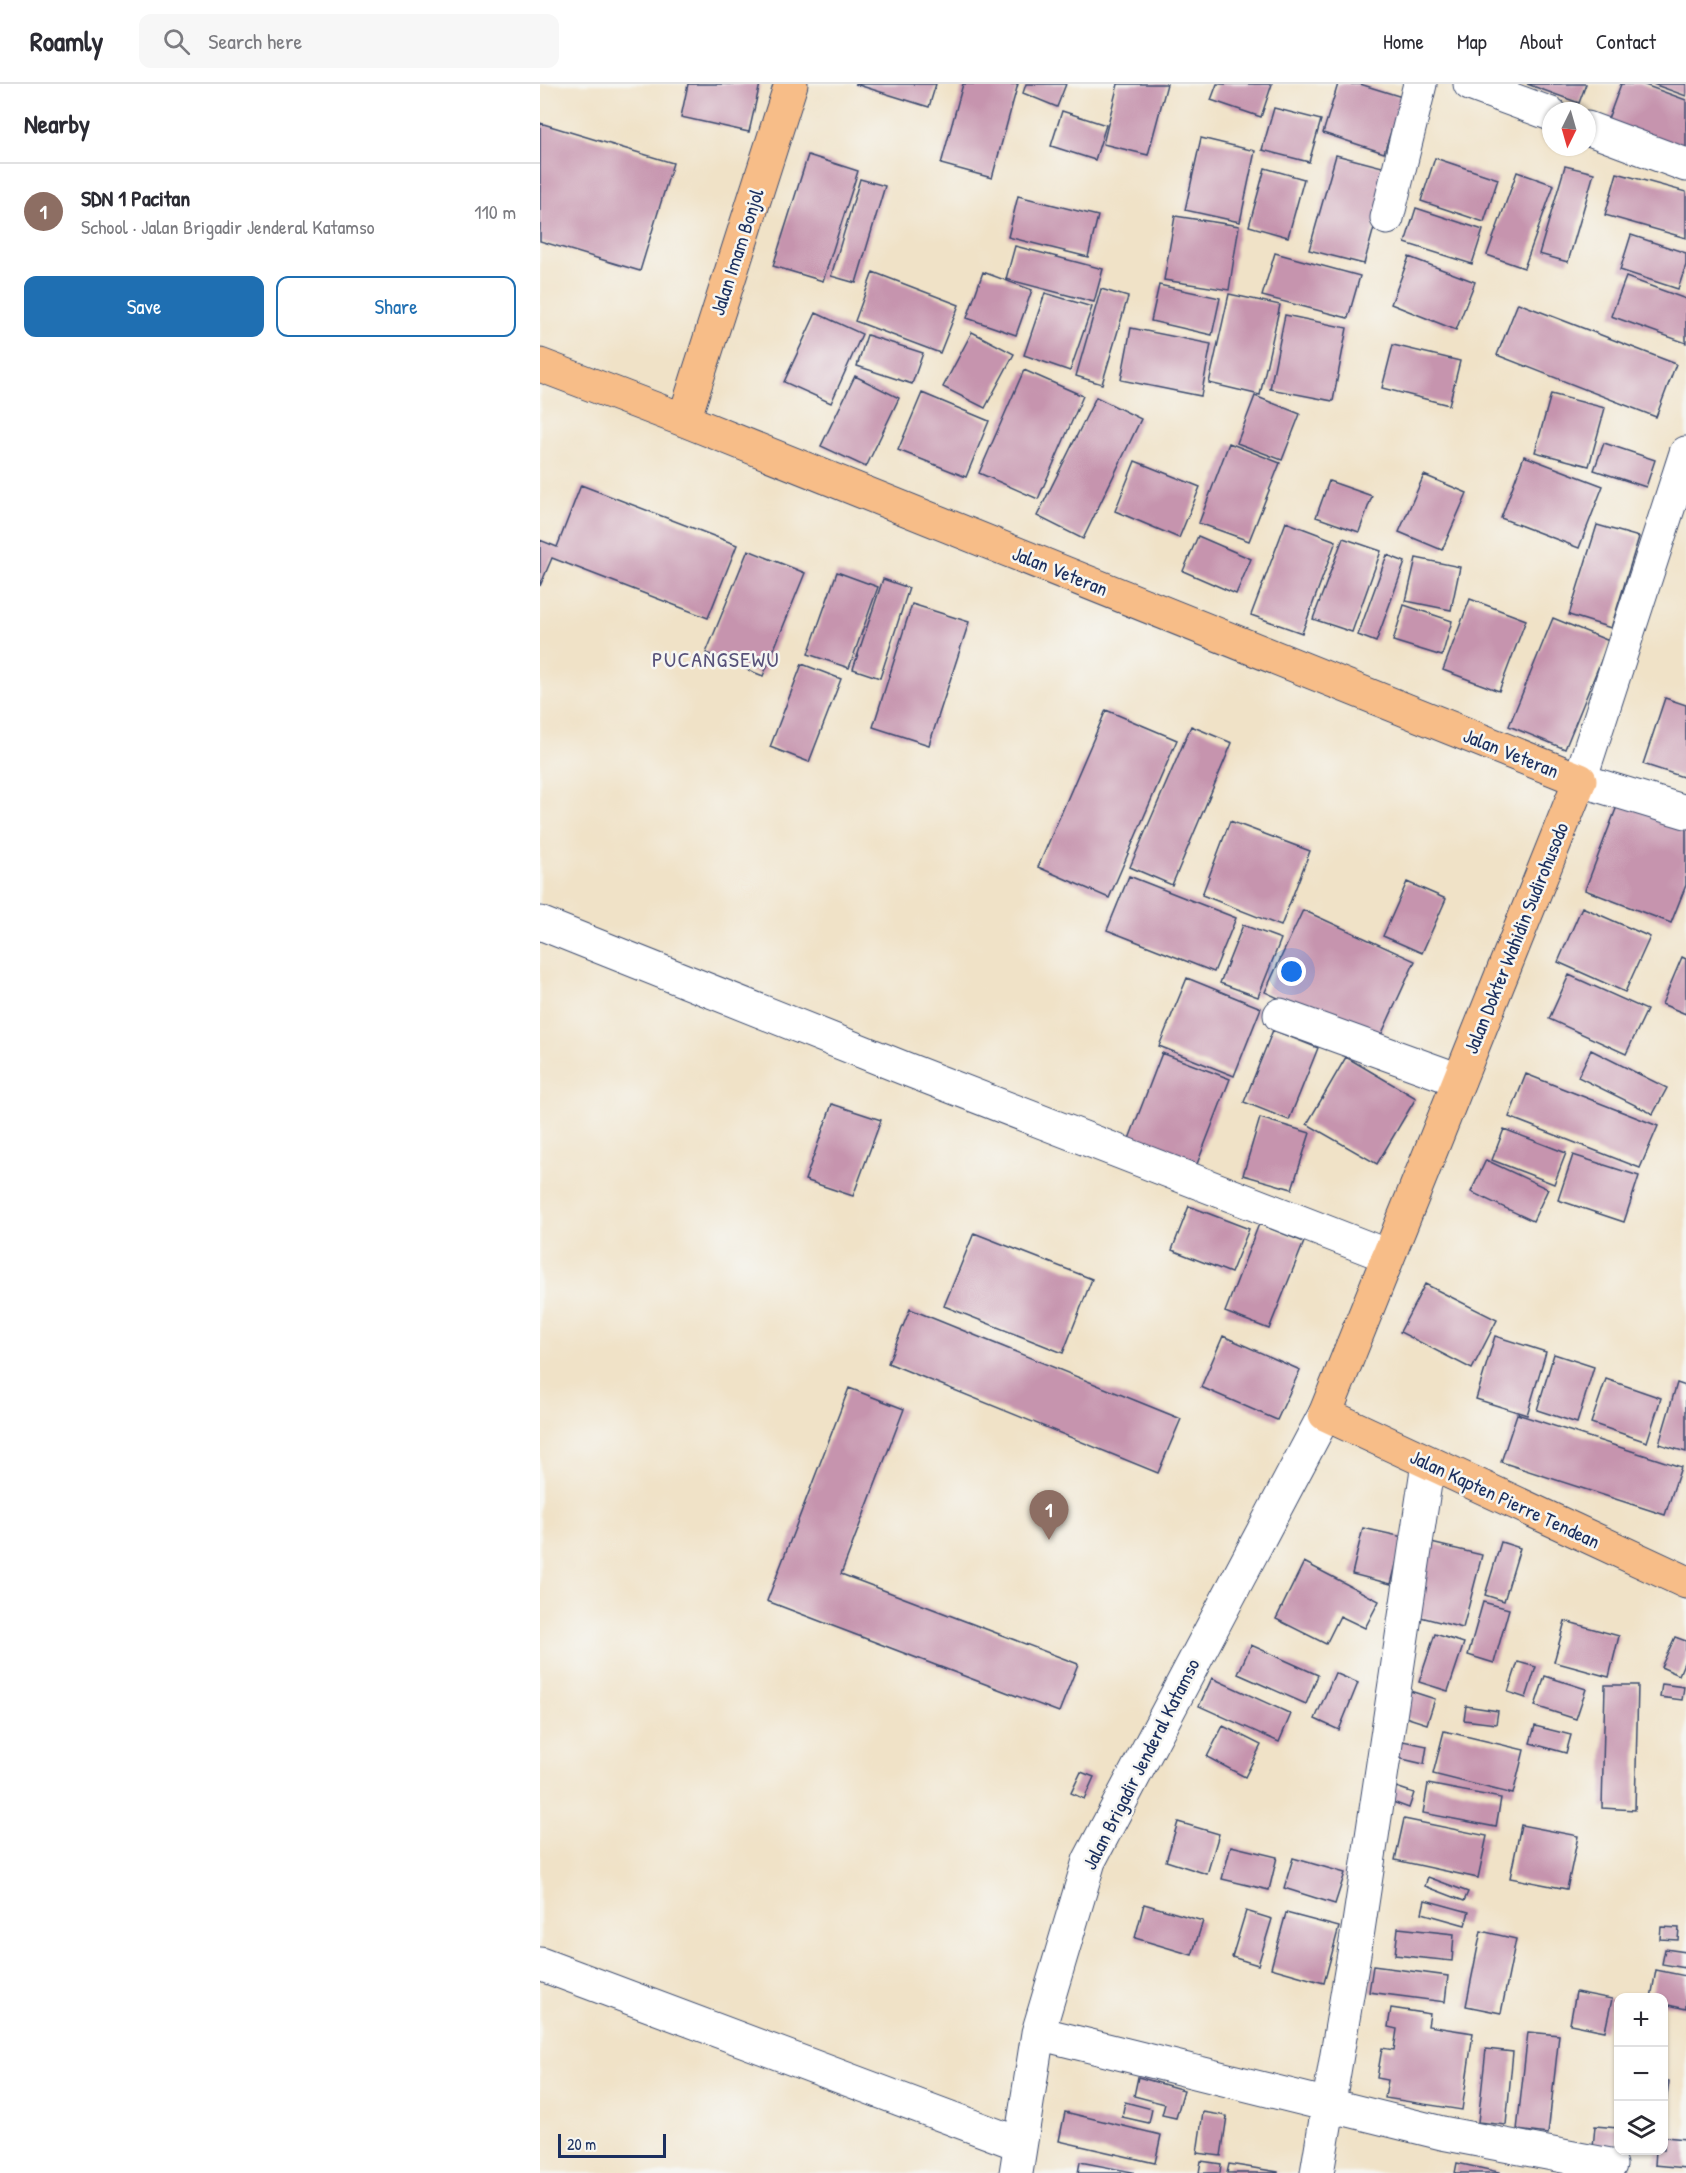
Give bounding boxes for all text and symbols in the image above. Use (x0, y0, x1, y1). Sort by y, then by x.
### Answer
search box (139, 14, 559, 68)
text: Roamly (30, 22, 103, 60)
icon: search (160, 25, 193, 58)
text: Search here (208, 26, 302, 56)
text: Home (1383, 27, 1424, 56)
text: Map (1457, 27, 1487, 56)
text: About (1520, 27, 1563, 56)
text: Contact (1596, 27, 1656, 56)
north arrow (1542, 102, 1596, 156)
text: Nearby (24, 106, 90, 141)
text: SDN 1 Pacitan (81, 183, 190, 213)
street label: Jalan Imam Bonjol (703, 184, 770, 319)
text: 1 (40, 198, 47, 225)
text: 110 m (474, 198, 516, 225)
text: School · Jalan Brigadir Jenderal Katamso (81, 213, 375, 240)
button: Save (24, 276, 264, 337)
button: Share (276, 276, 516, 337)
street label: Jalan Veteran (1008, 539, 1112, 602)
district label: PUCANGSEWU (652, 644, 780, 674)
street label: Jalan Veteran (1459, 721, 1563, 784)
street label: Jalan Dokter Wahidin Sudirohusodo (1457, 818, 1574, 1057)
your location (1277, 957, 1306, 986)
street label: Jalan Kapten Pierre Tendean (1406, 1443, 1604, 1554)
pin: 1 (1030, 1490, 1068, 1540)
street label: Jalan Brigadir Jenderal Katamso (1075, 1654, 1206, 1874)
map controls (1614, 1993, 1668, 2155)
button: + (1614, 1993, 1668, 2047)
button: − (1614, 2047, 1668, 2101)
button: layers (1614, 2101, 1668, 2155)
scale bar (558, 2131, 666, 2158)
text: 20 m (567, 2133, 596, 2155)

